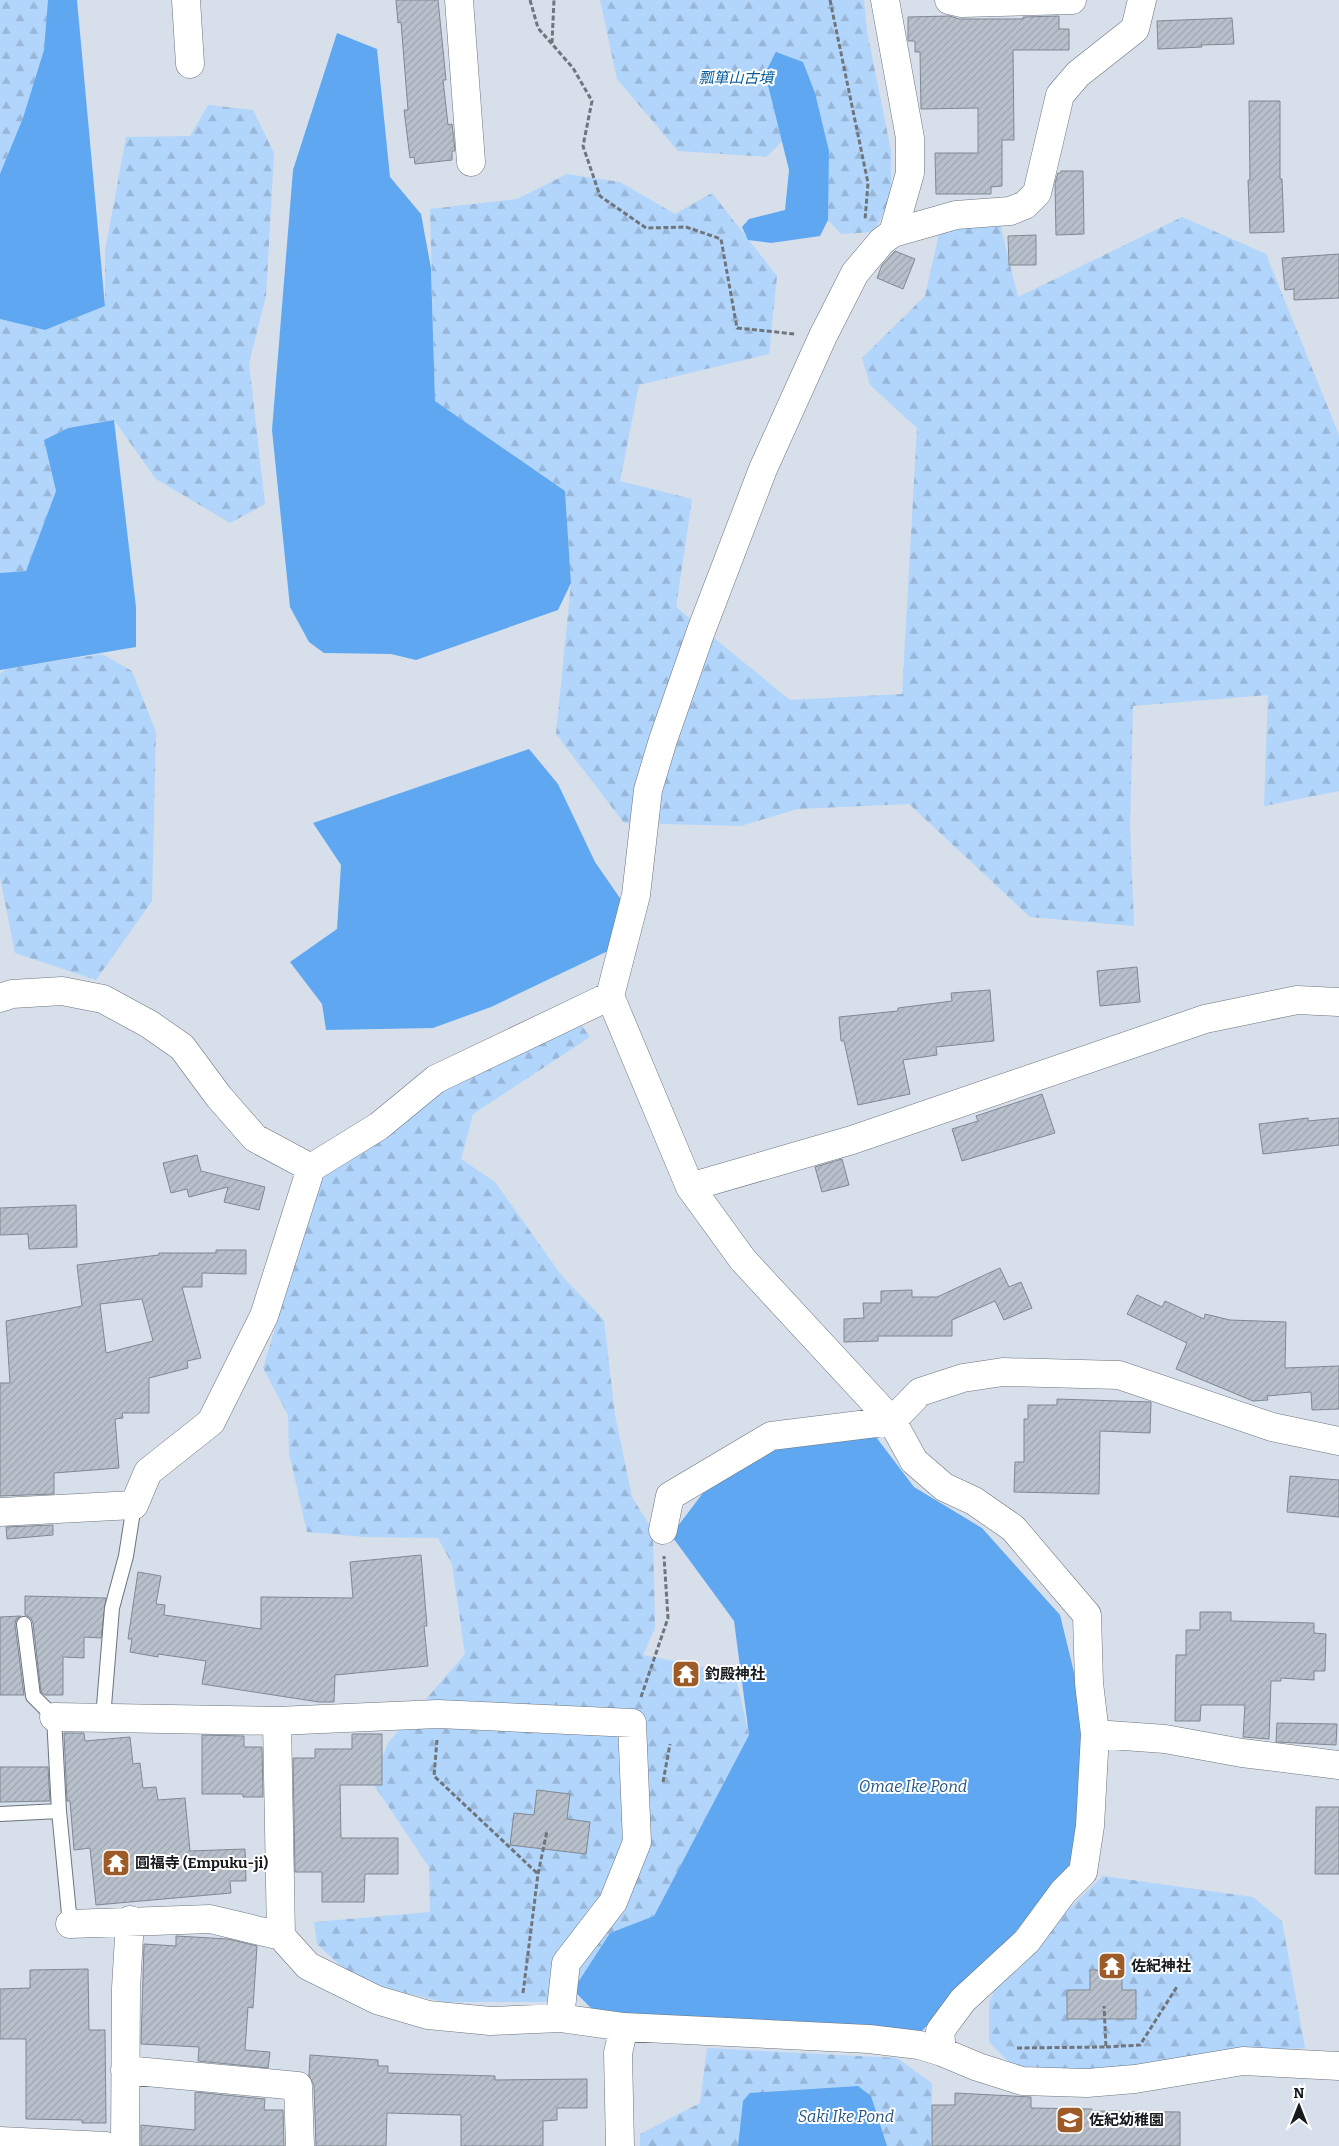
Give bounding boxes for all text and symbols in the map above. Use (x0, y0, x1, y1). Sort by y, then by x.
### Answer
park label: 瓢箪山古墳 (698, 69, 775, 87)
temple icon: 釣殿神社 (671, 1659, 701, 1689)
place label: 釣殿神社 (705, 1665, 765, 1683)
water label: Omae Ike Pond (859, 1777, 967, 1796)
temple icon: 圓福寺 (Empuku-ji) (101, 1848, 131, 1878)
place label: 圓福寺 (Empuku-ji) (135, 1854, 268, 1872)
temple icon: 佐紀神社 (1097, 1951, 1127, 1981)
place label: 佐紀神社 (1131, 1957, 1191, 1975)
north arrow (1274, 2081, 1324, 2131)
text: N (1294, 2085, 1305, 2102)
school or university icon: 佐紀幼稚園 (1055, 2105, 1085, 2135)
water label: Saki Ike Pond (798, 2107, 894, 2126)
place label: 佐紀幼稚園 (1089, 2111, 1164, 2129)

